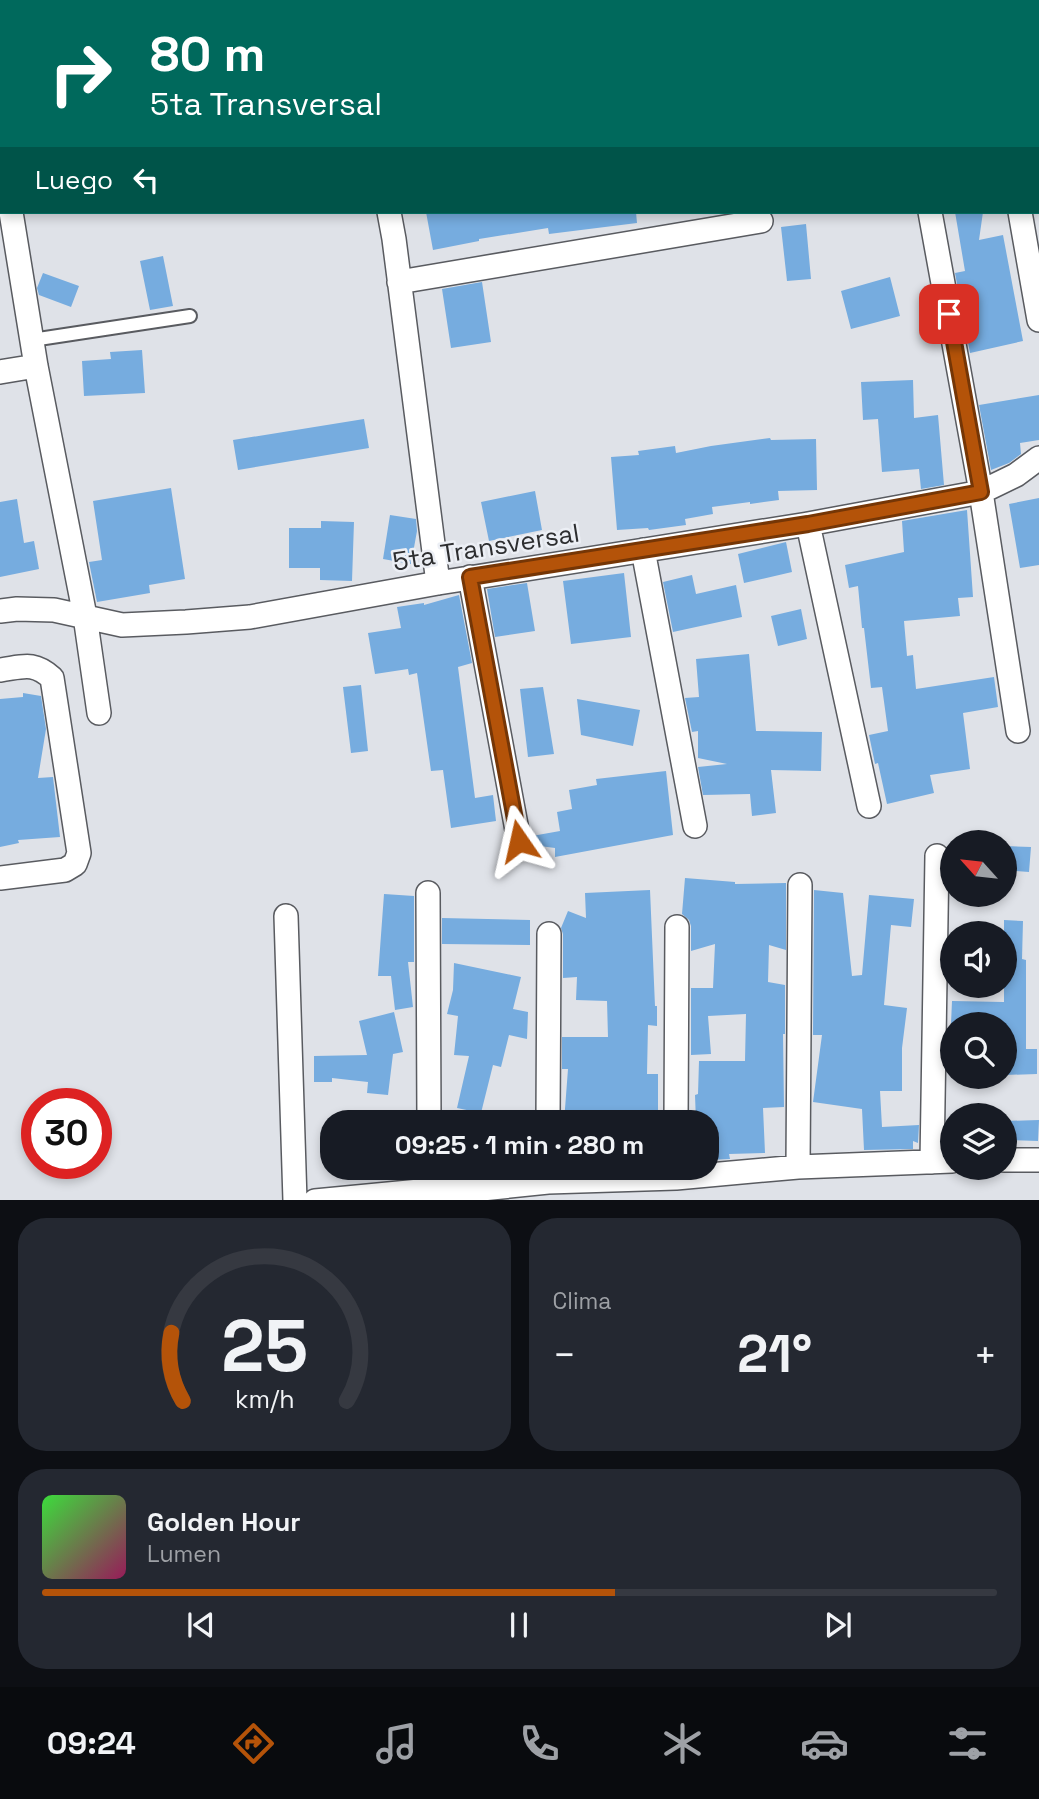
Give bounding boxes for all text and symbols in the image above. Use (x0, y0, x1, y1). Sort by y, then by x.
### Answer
text: 80 m (150, 23, 265, 85)
icon: right (35, 28, 126, 119)
text: 5ta Transversal (150, 84, 382, 124)
icon: left (127, 161, 165, 199)
text: Luego (35, 163, 113, 197)
pin (919, 284, 979, 344)
icon: arrive (930, 295, 968, 333)
street label: 5ta Transversal (390, 515, 582, 579)
position arrow (482, 804, 556, 878)
north arrow (940, 830, 1017, 906)
map controls (940, 830, 1017, 1180)
button: sound (940, 921, 1017, 998)
button: search (940, 1012, 1017, 1089)
speed limit sign: 30 (21, 1088, 112, 1179)
button: layers (940, 1103, 1017, 1180)
text: 09:25 · 1 min · 280 m (395, 1128, 644, 1162)
text: Clima (553, 1286, 612, 1316)
text: 25 (221, 1299, 308, 1392)
text: 21° (737, 1321, 812, 1387)
text: − (553, 1331, 576, 1379)
text: + (973, 1331, 997, 1379)
text: km/h (234, 1382, 294, 1414)
text: Golden Hour (147, 1505, 301, 1539)
text: Lumen (147, 1539, 221, 1569)
icon: previous (182, 1606, 220, 1644)
icon: pause (500, 1606, 538, 1644)
icon: next (819, 1606, 857, 1644)
icon: directions (229, 1719, 278, 1768)
icon: music (372, 1719, 421, 1768)
icon: phone (515, 1719, 564, 1768)
icon: climate (658, 1719, 707, 1768)
icon: car (800, 1719, 849, 1768)
icon: filters (943, 1719, 992, 1768)
text: 09:24 (47, 1723, 136, 1763)

